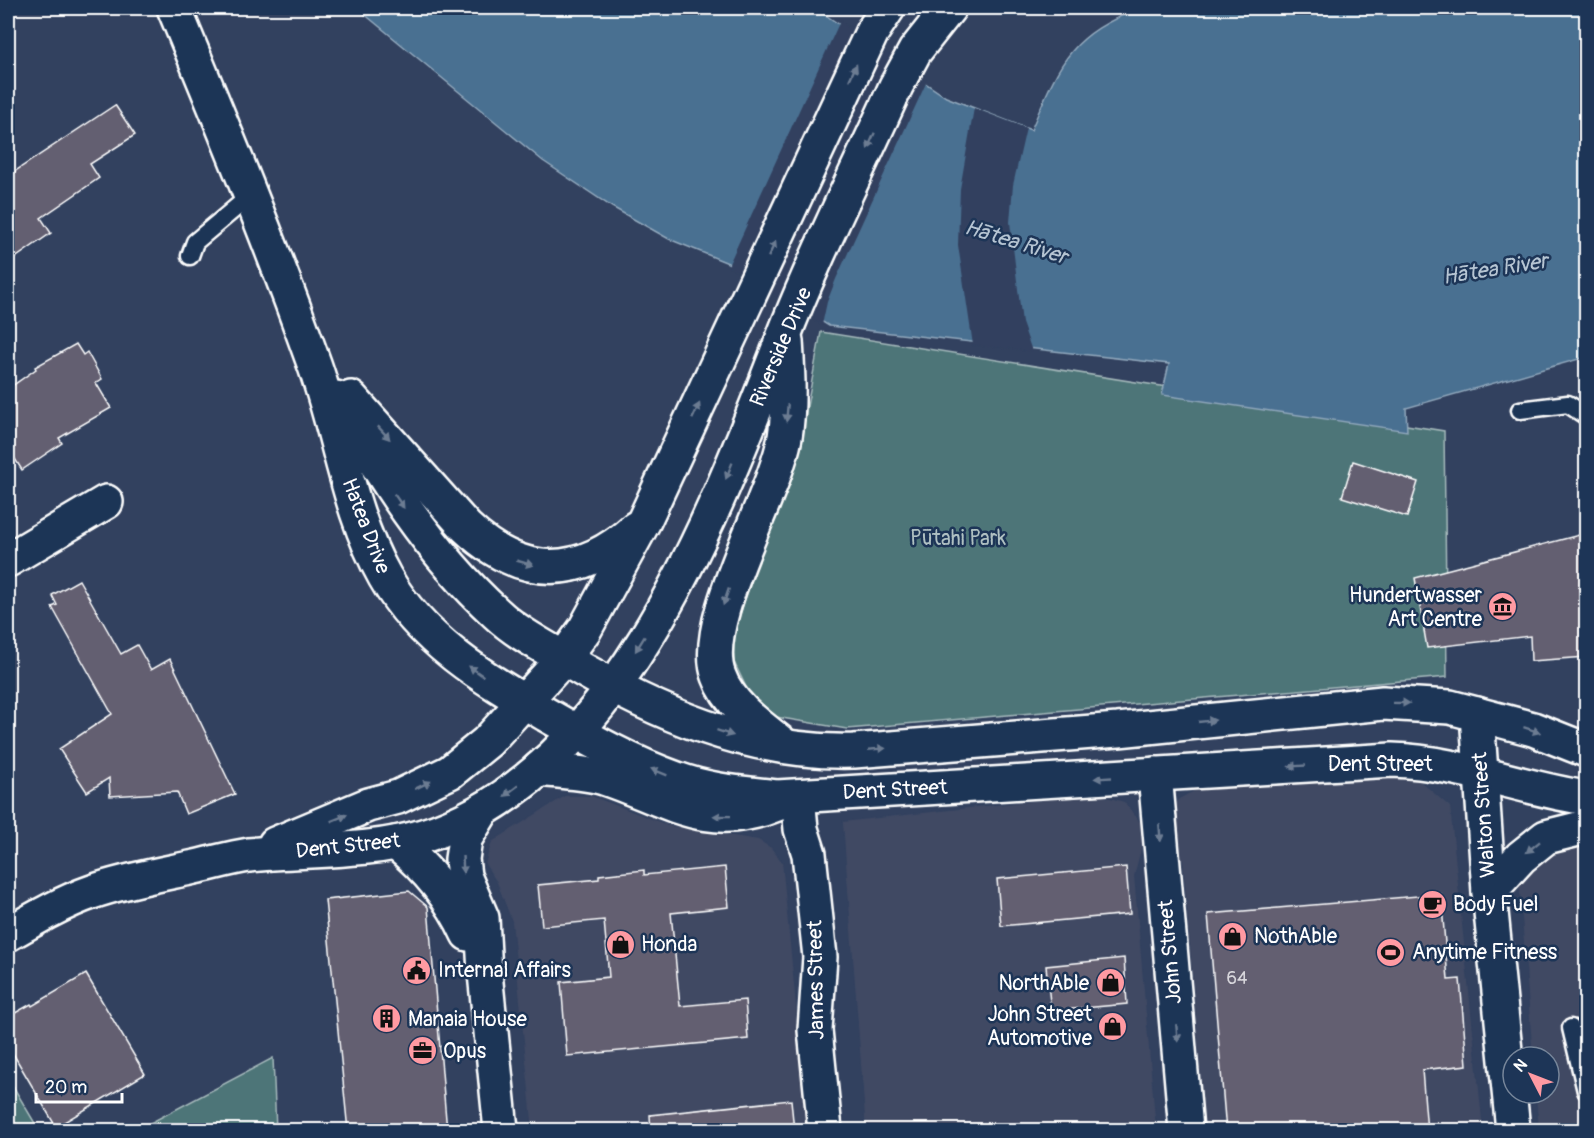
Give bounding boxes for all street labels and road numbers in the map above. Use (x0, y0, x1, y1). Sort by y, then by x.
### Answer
street label: Riverside Drive (744, 283, 819, 411)
street label: Hatea Drive (335, 474, 397, 578)
street label: Dent Street (1328, 751, 1433, 778)
street label: Walton Street (1466, 751, 1502, 879)
street label: Dent Street (842, 774, 949, 806)
street label: Dent Street (295, 827, 402, 865)
street label: John Street (1152, 898, 1188, 1005)
street label: James Street (801, 919, 831, 1040)

